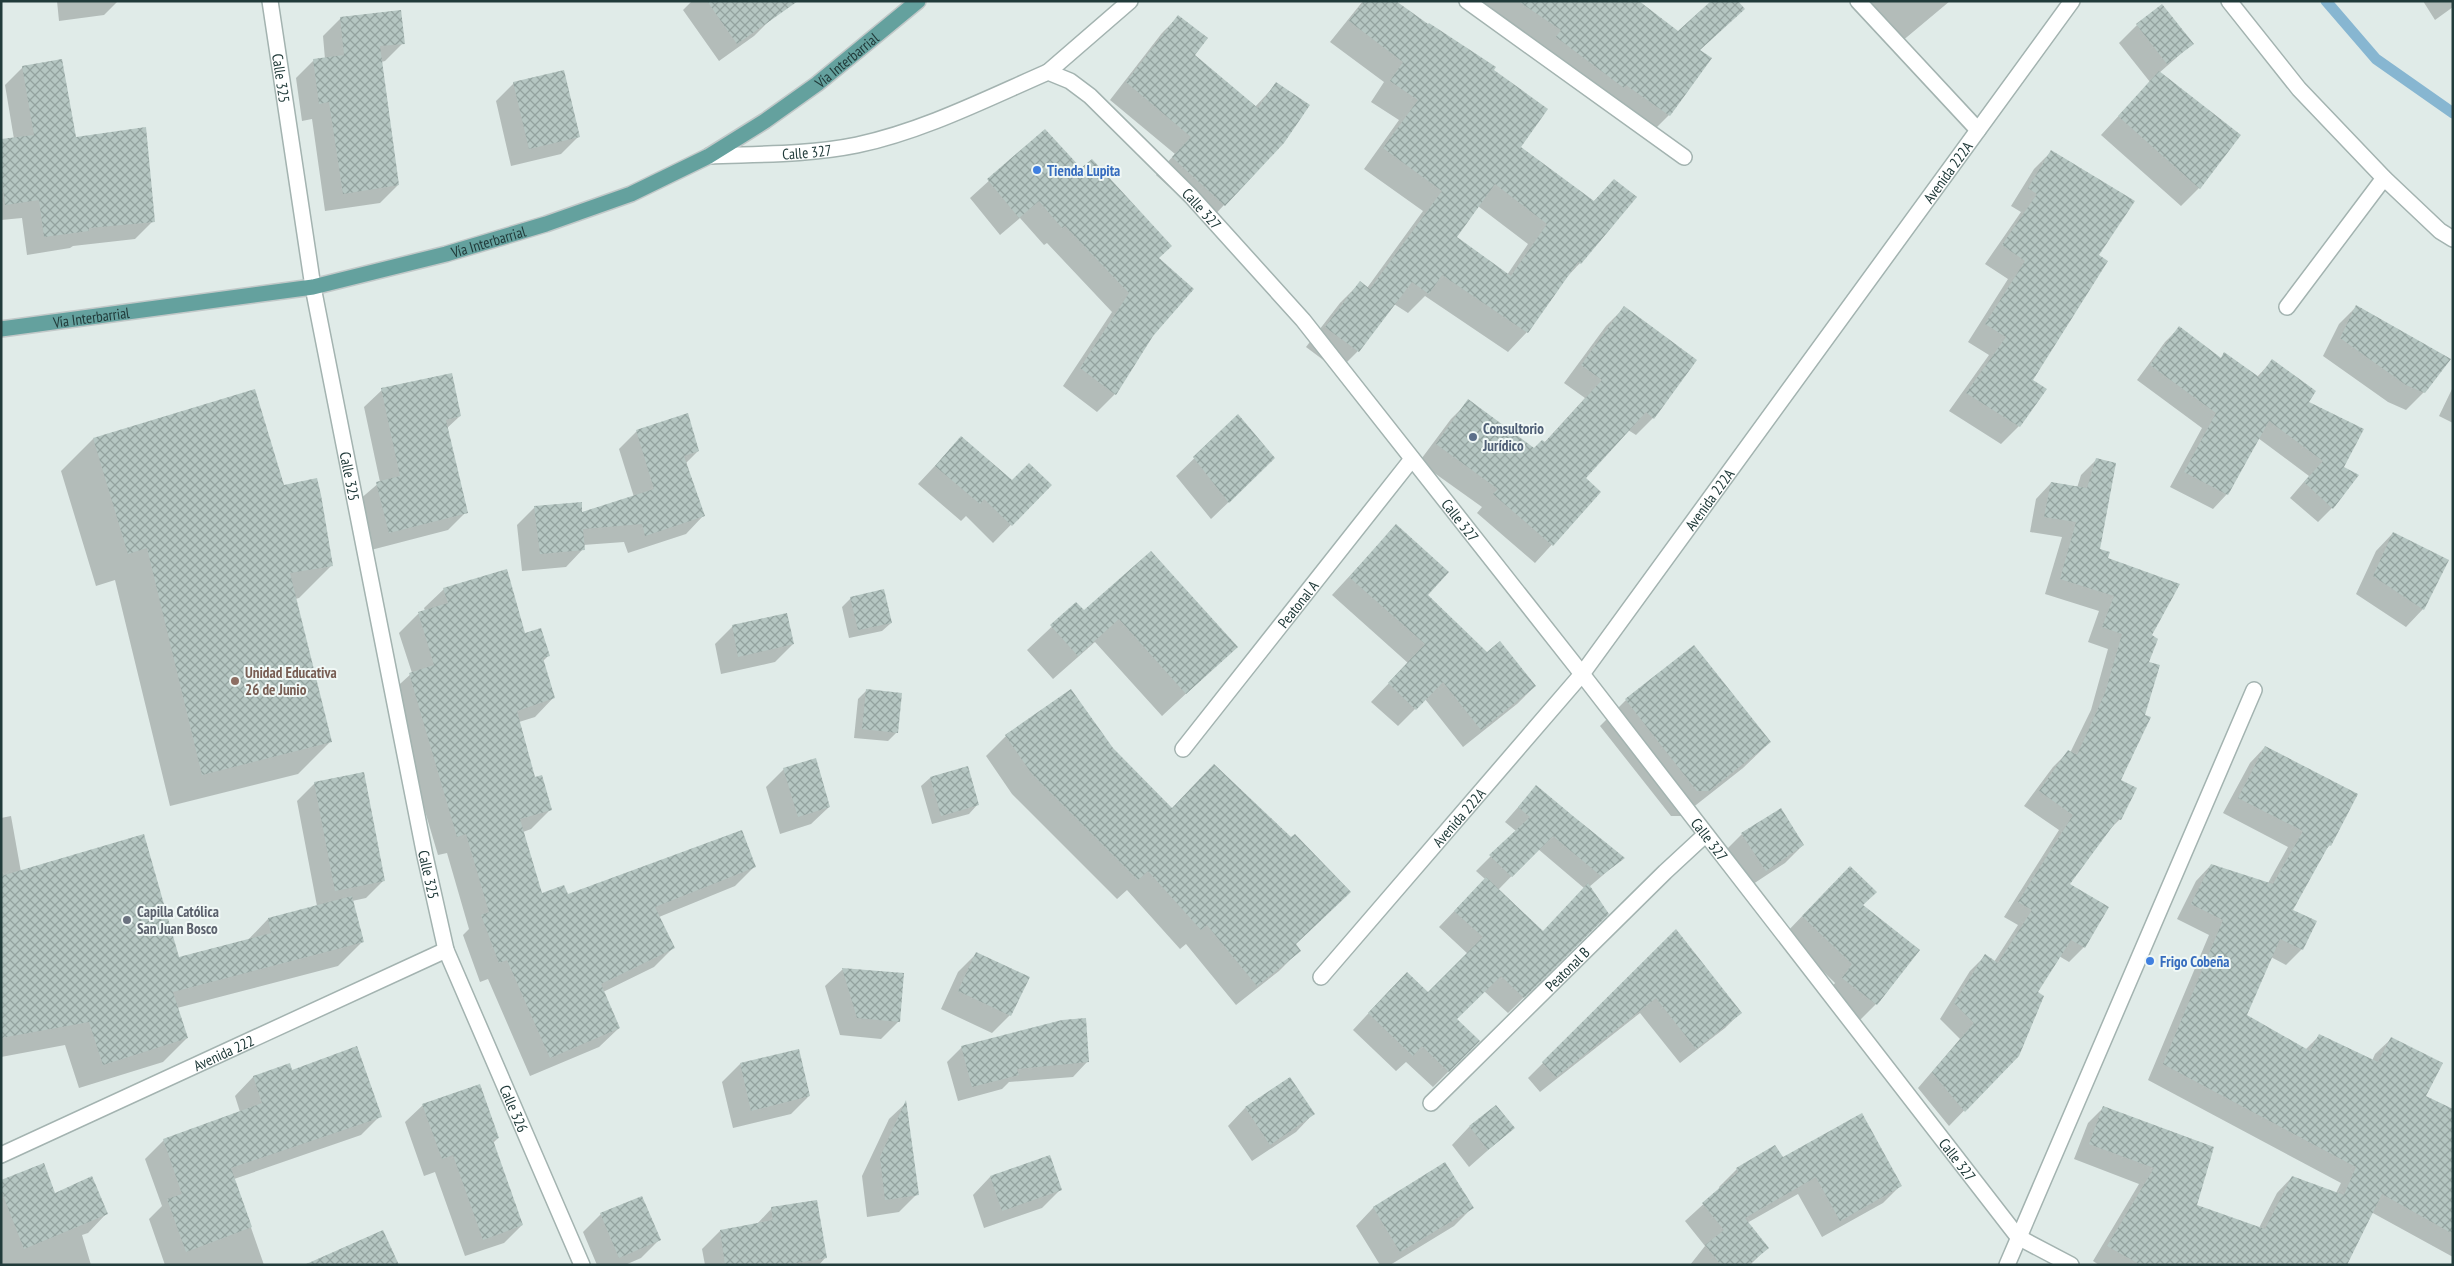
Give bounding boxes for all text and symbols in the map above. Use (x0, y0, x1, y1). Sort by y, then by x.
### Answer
street label: Vía Interbarrial (810, 28, 882, 92)
street label: Calle 325 (269, 52, 295, 104)
street label: Avenida 222A (1919, 137, 1977, 206)
street label: Calle 327 (782, 140, 833, 163)
place label: Tienda Lupita (1047, 161, 1120, 180)
marker: Tienda Lupita (1031, 164, 1043, 176)
street label: Calle 327 (1179, 184, 1226, 233)
street label: Vía Interbarrial (448, 221, 528, 262)
street label: Vía Interbarrial (51, 302, 131, 332)
place label: Consultorio Jurídico (1482, 419, 1544, 455)
marker: Consultorio Jurídico (1467, 431, 1479, 443)
street label: Calle 325 (336, 450, 364, 502)
street label: Avenida 222A (1680, 464, 1738, 534)
street label: Calle 327 (1438, 495, 1483, 545)
street label: Peatonal A (1273, 576, 1323, 631)
place label: Unidad Educativa 26 de Junio (245, 663, 337, 699)
marker: Unidad Educativa 26 de Junio (229, 675, 241, 687)
street label: Avenida 222A (1428, 783, 1490, 850)
street label: Calle 327 (1687, 814, 1732, 864)
street label: Calle 325 (415, 848, 444, 901)
place label: Capilla Católica San Juan Bosco (137, 902, 219, 938)
marker: Capilla Católica San Juan Bosco (121, 914, 133, 926)
street label: Peatonal B (1541, 943, 1593, 995)
place label: Frigo Cobeña (2160, 952, 2229, 971)
marker: Frigo Cobeña (2144, 955, 2156, 967)
street label: Avenida 222 (190, 1030, 257, 1075)
street label: Calle 326 (496, 1082, 533, 1135)
street label: Calle 327 (1935, 1134, 1980, 1185)

